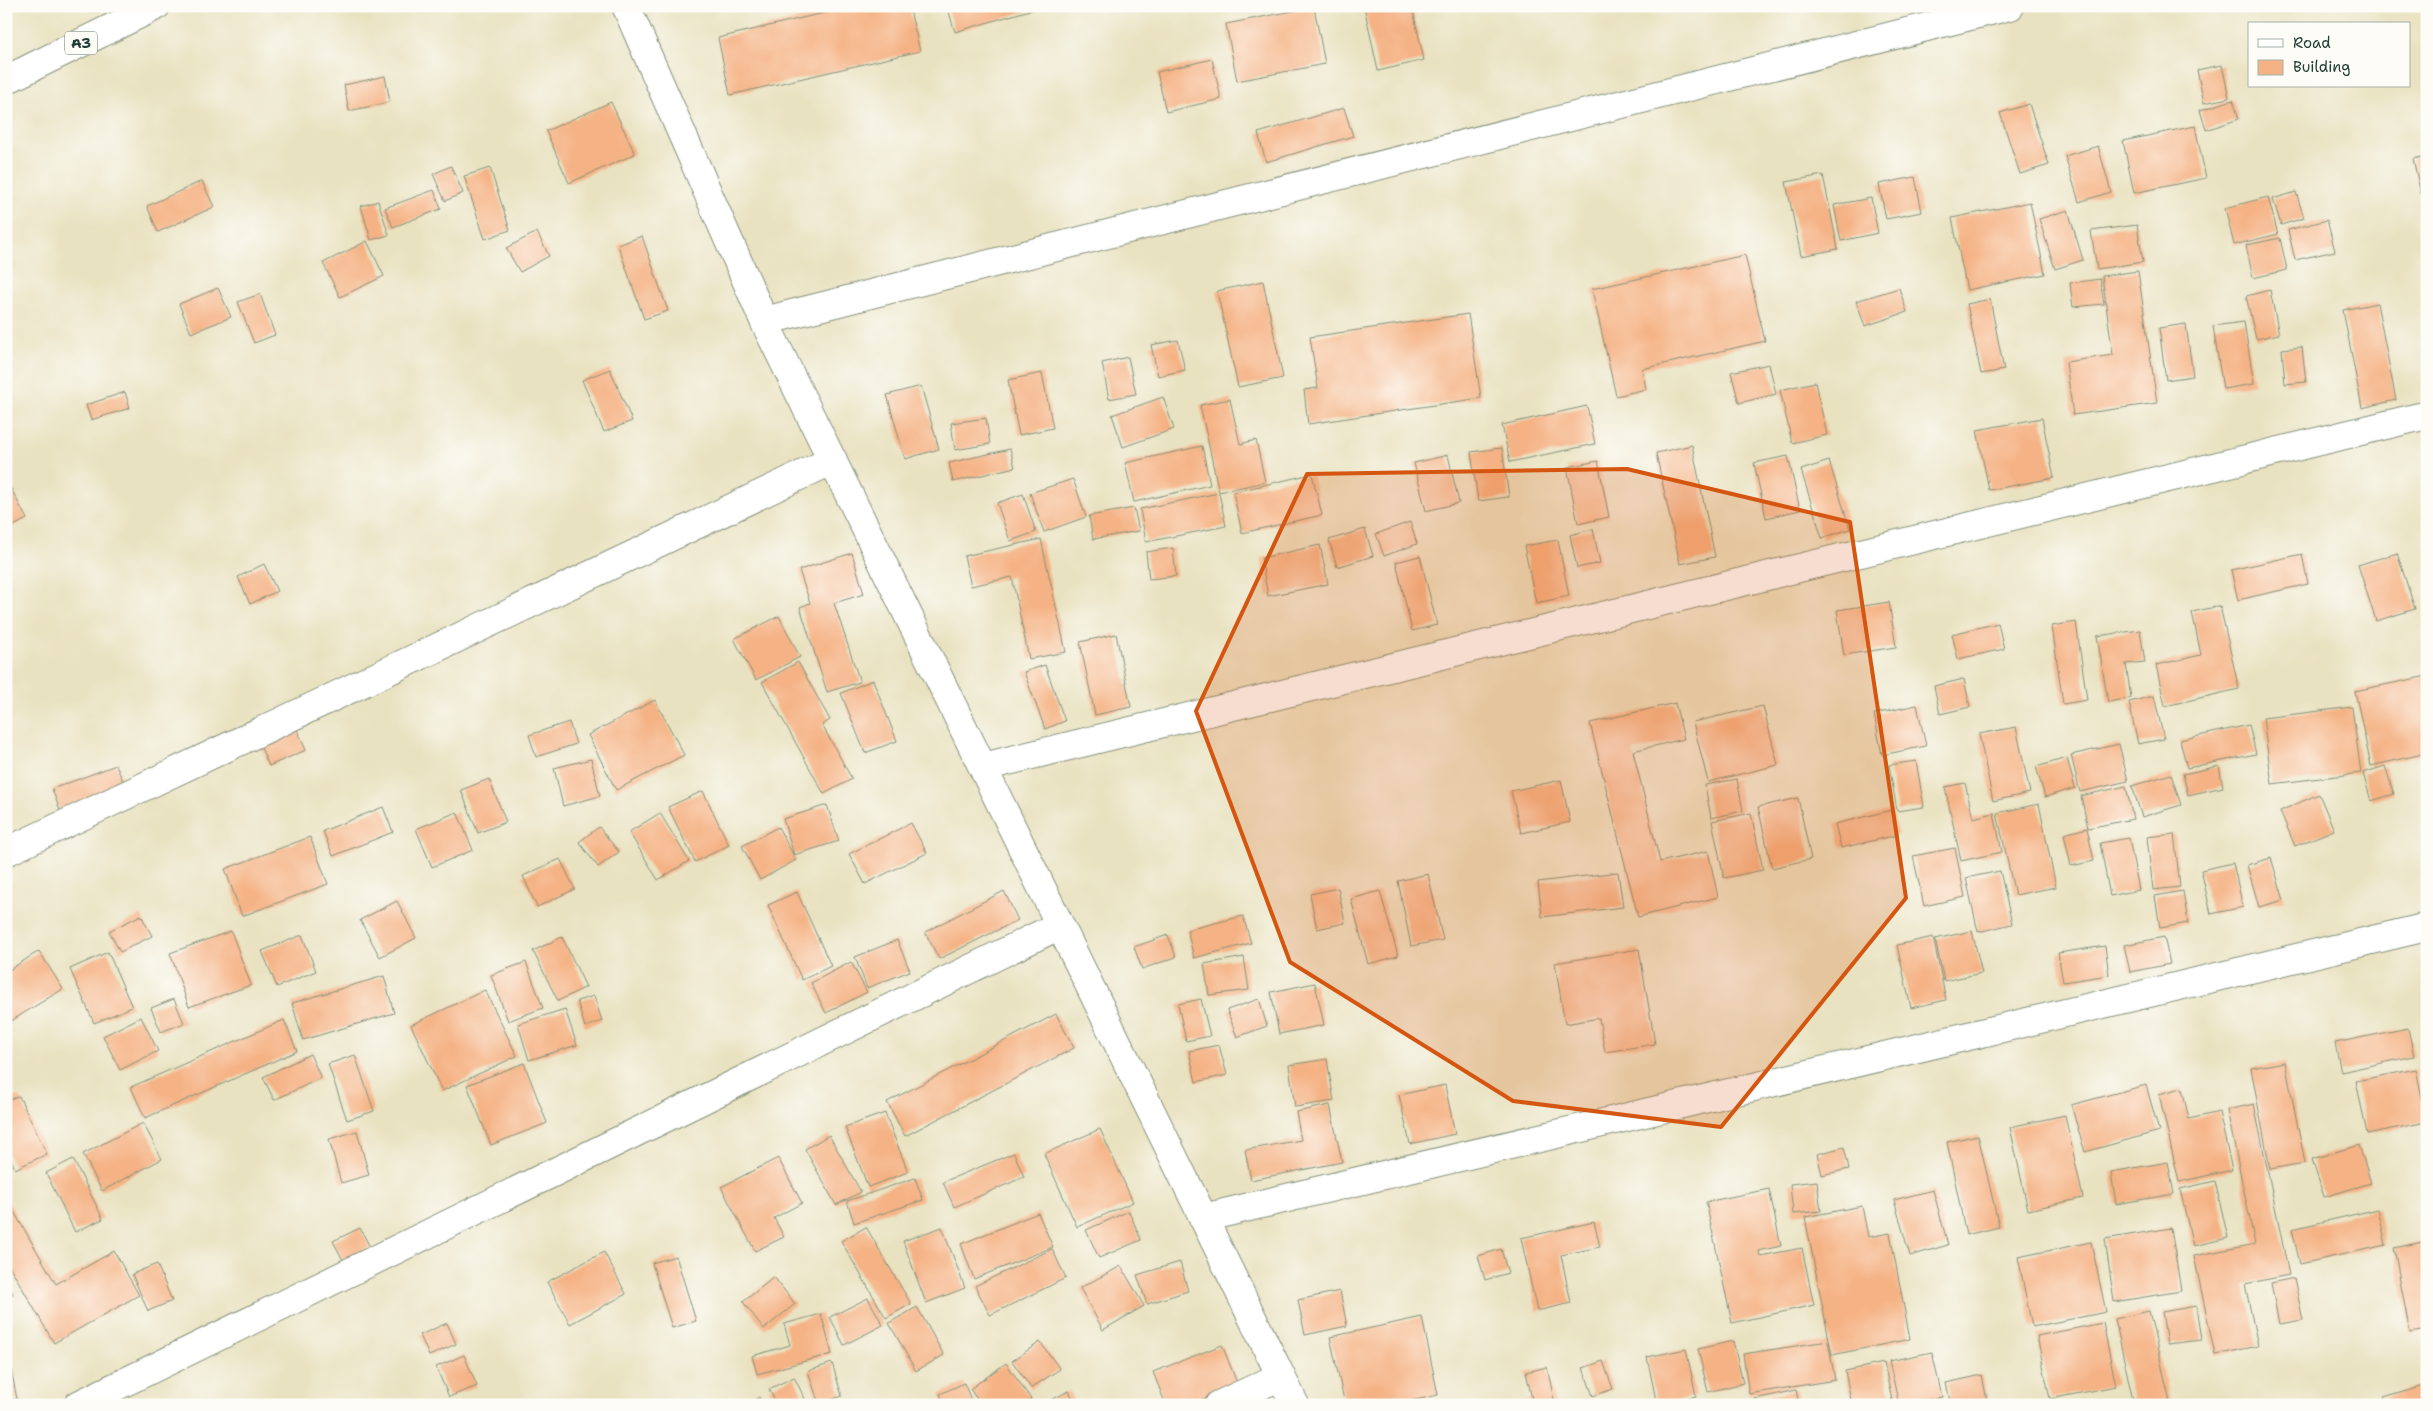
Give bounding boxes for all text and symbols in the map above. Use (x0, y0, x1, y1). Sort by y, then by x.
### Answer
legend (2248, 22, 2410, 88)
road number: A3 (65, 32, 97, 54)
text: Road (2293, 33, 2331, 53)
text: Building (2293, 57, 2350, 77)

